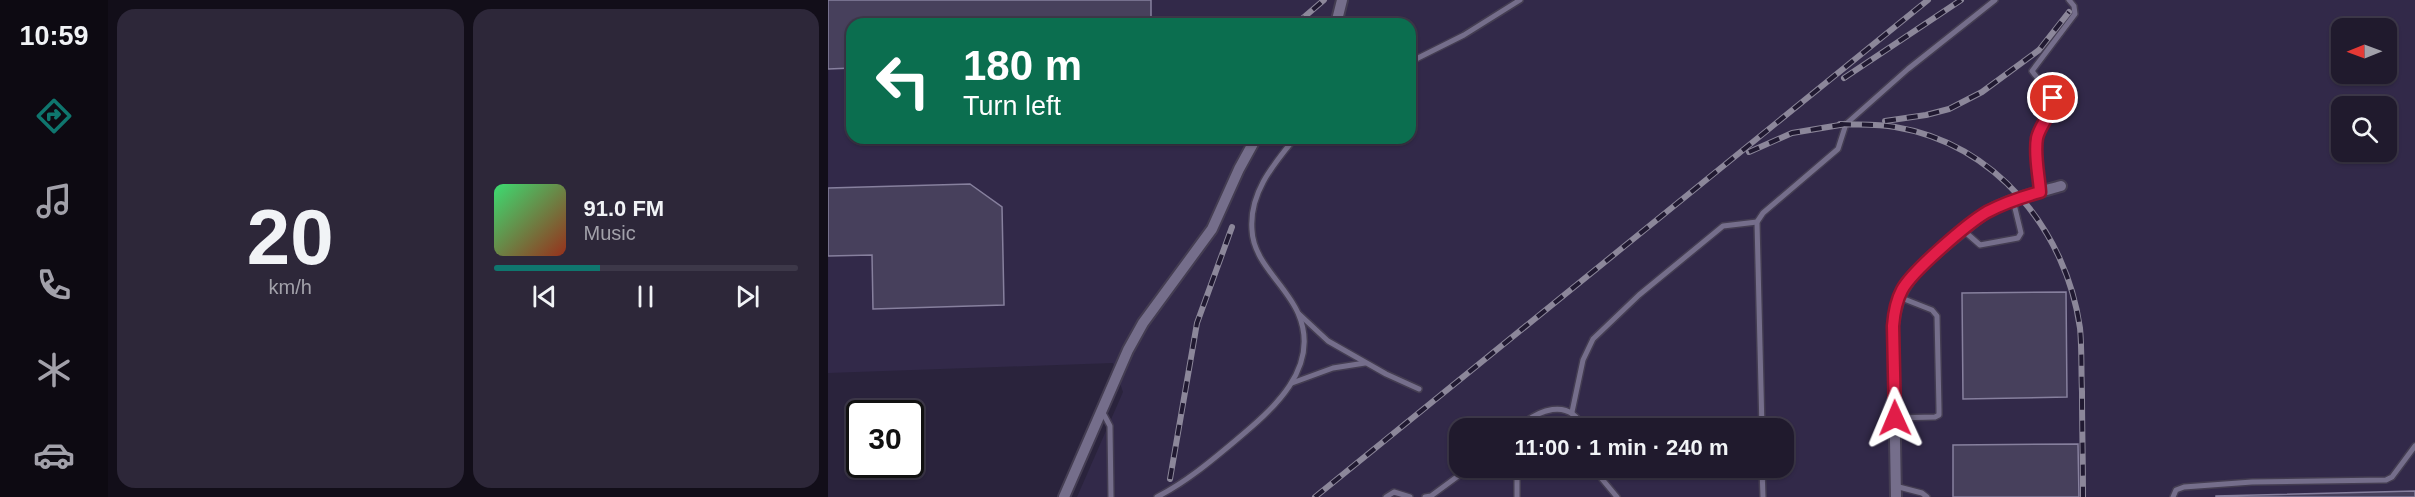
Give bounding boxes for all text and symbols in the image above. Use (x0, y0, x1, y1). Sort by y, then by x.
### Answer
north arrow (2331, 18, 2397, 84)
map controls (2331, 18, 2397, 162)
text: 10:59 (19, 21, 89, 51)
icon: left (864, 42, 942, 120)
text: 180 m (963, 42, 1082, 89)
pin (2027, 72, 2078, 123)
icon: arrive (2036, 81, 2069, 114)
text: Turn left (963, 91, 1061, 121)
icon: directions (33, 95, 75, 137)
button: search (2331, 96, 2397, 162)
icon: music (33, 180, 75, 222)
text: 20 (247, 193, 334, 281)
text: 91.0 FM (584, 196, 664, 221)
text: Music (584, 222, 636, 244)
icon: phone (33, 264, 75, 306)
text: km/h (269, 276, 312, 298)
icon: previous (528, 280, 561, 313)
icon: pause (629, 280, 662, 313)
icon: next (731, 280, 764, 313)
icon: climate (33, 349, 75, 391)
position arrow (1863, 386, 1927, 450)
speed limit sign: 30 (846, 400, 924, 478)
icon: car (33, 434, 75, 476)
text: 11:00 · 1 min · 240 m (1515, 435, 1729, 460)

